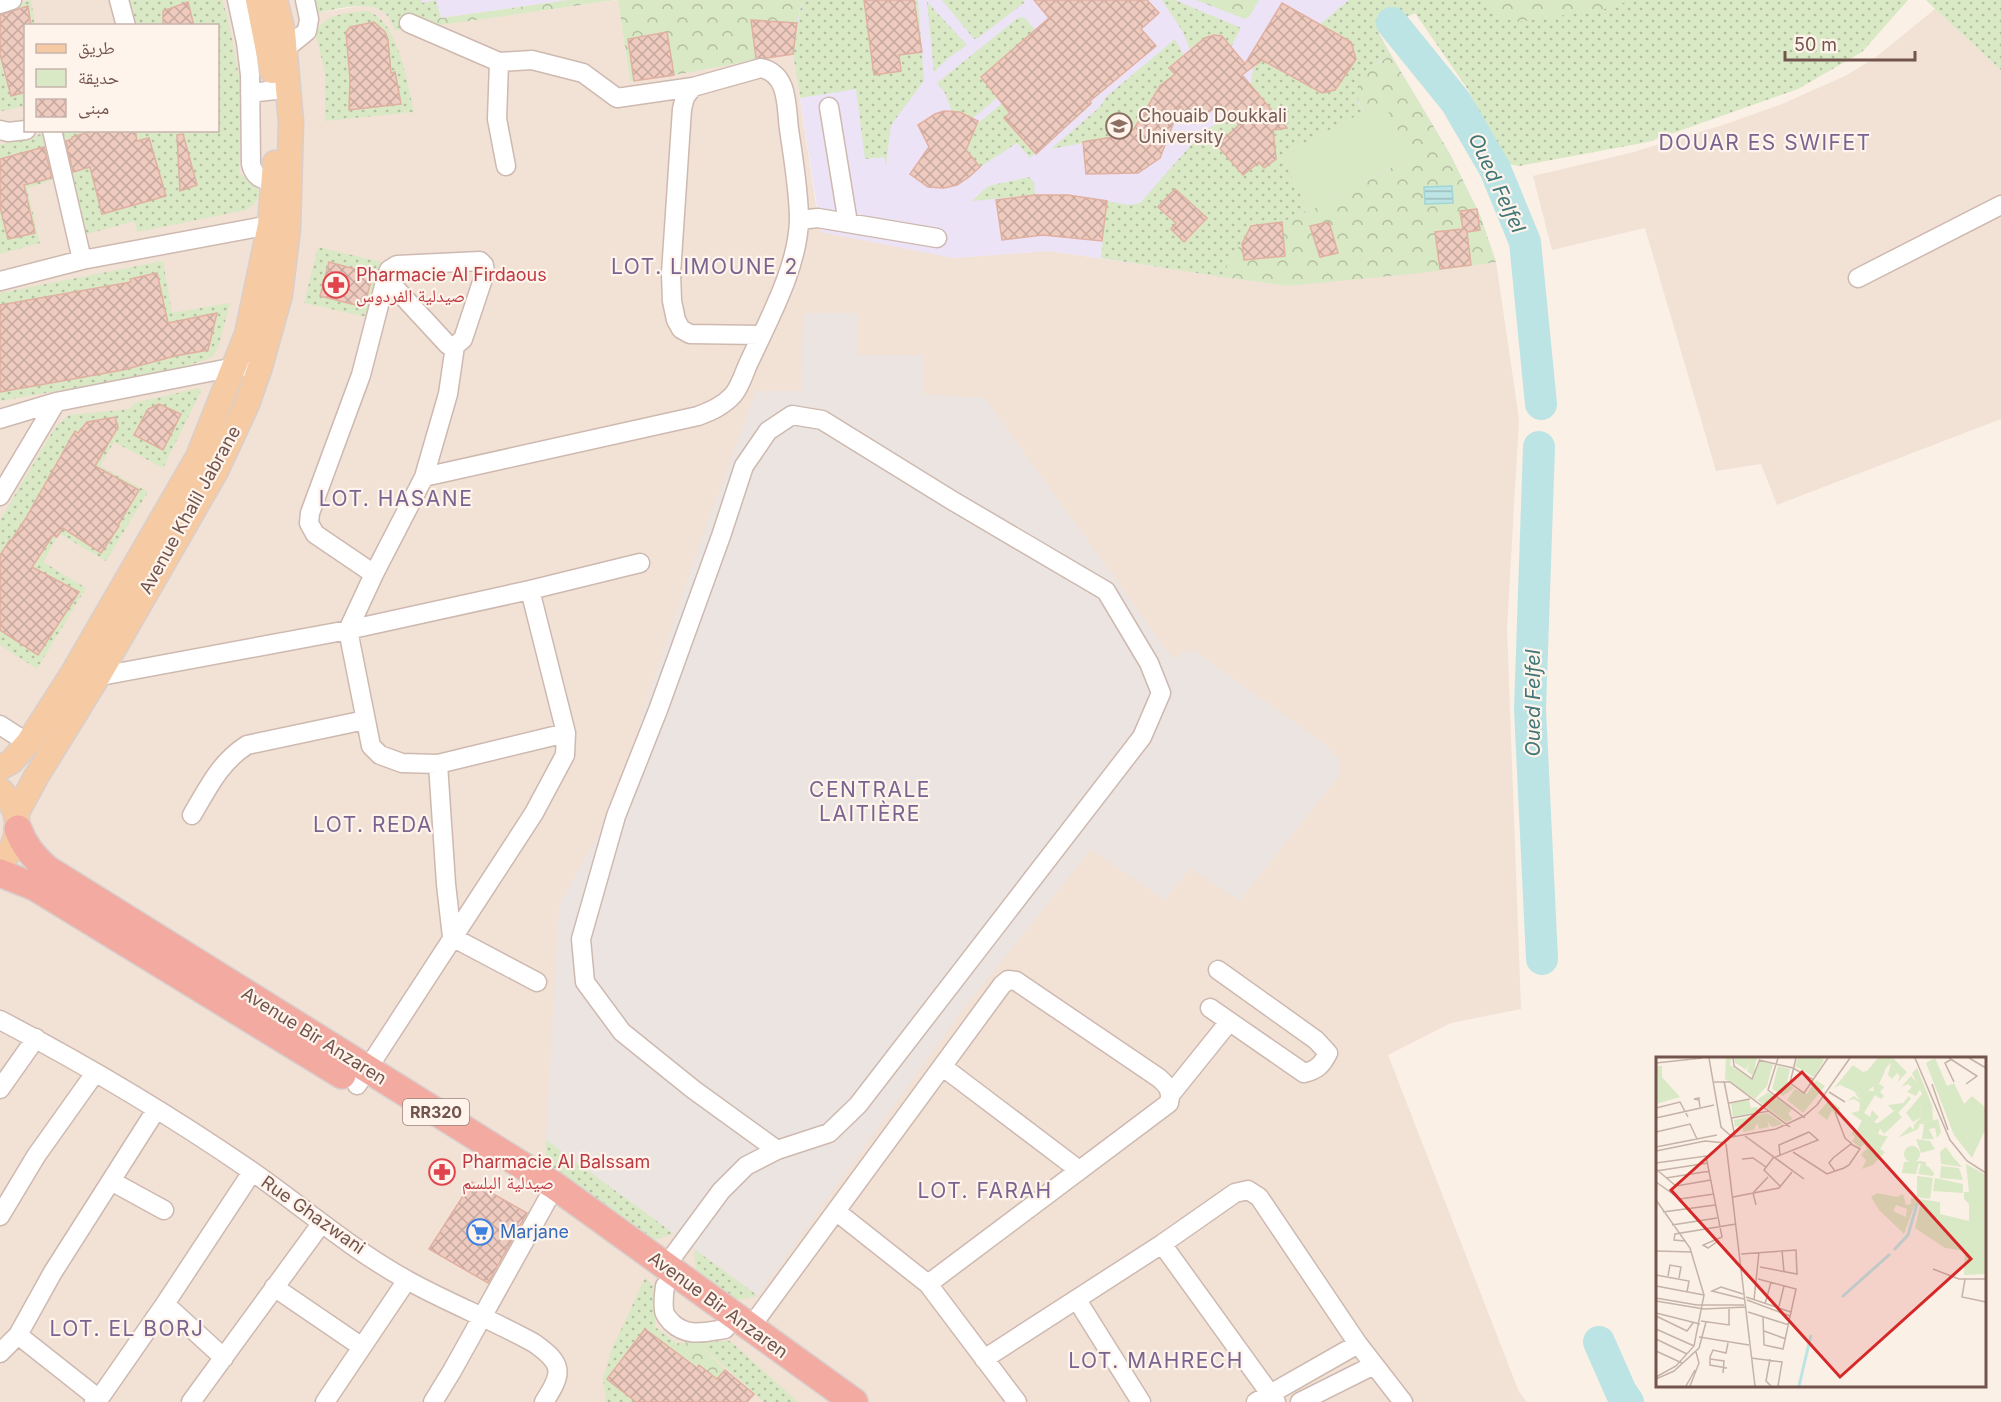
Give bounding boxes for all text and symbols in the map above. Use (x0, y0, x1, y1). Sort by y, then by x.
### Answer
legend (24, 24, 219, 132)
scale bar (1785, 24, 1916, 62)
text: 50 m (1794, 34, 1837, 55)
text: طريق (78, 37, 115, 59)
text: حديقة (78, 67, 119, 88)
text: مبنى (78, 97, 109, 119)
place label: Chouaib Doukkali University (1138, 105, 1287, 147)
school or university icon: Chouaib Doukkali University (1104, 111, 1134, 141)
water label: Oued Felfel (1463, 129, 1531, 237)
district label: DOUAR ES SWIFET (1658, 130, 1872, 155)
district label: LOT. LIMOUNE 2 (611, 254, 799, 279)
place label: Pharmacie Al Firdaous صيدلية الفردوس (356, 264, 547, 307)
pharmacy icon: Pharmacie Al Firdaous صيدلية الفردوس (321, 270, 351, 300)
street label: Avenue Khalil Jabrane (135, 422, 244, 597)
district label: LOT. HASANE (319, 486, 473, 511)
water label: Oued Felfel (1521, 649, 1545, 757)
district label: CENTRALE LAITIÈRE (809, 777, 931, 826)
district label: LOT. REDA (313, 812, 433, 837)
street label: Avenue Bir Anzaren (238, 982, 391, 1089)
inset map (1656, 1057, 1986, 1387)
road number: RR320 (403, 1099, 469, 1125)
place label: Pharmacie Al Balssam صيدلية البلسم (462, 1151, 650, 1195)
pharmacy icon: Pharmacie Al Balssam صيدلية البلسم (427, 1157, 457, 1187)
street label: Rue Ghazwani (257, 1171, 369, 1258)
district label: LOT. FARAH (917, 1178, 1053, 1203)
supermarket icon: Marjane (465, 1217, 495, 1247)
place label: Marjane (500, 1221, 569, 1242)
street label: Avenue Bir Anzaren (645, 1247, 792, 1362)
district label: LOT. EL BORJ (49, 1316, 205, 1341)
district label: LOT. MAHRECH (1068, 1348, 1244, 1373)

